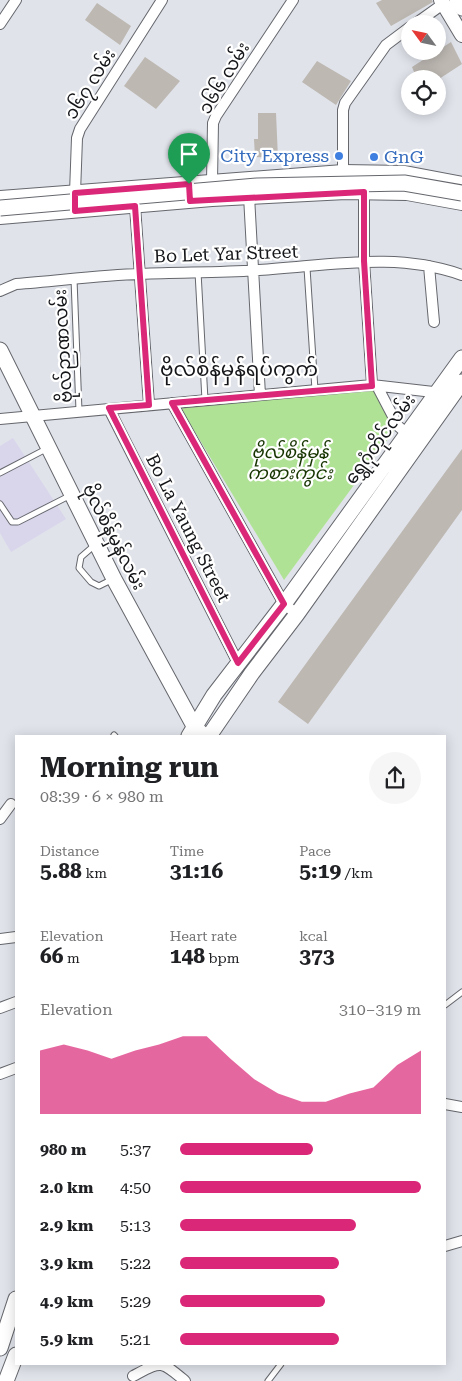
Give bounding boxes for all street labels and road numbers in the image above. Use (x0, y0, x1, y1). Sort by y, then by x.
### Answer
street label: ၁၆၆ လမ်း (192, 37, 253, 118)
street label: ၁၆၇ လမ်း (58, 44, 124, 125)
street label: Bo Let Yar Street (153, 240, 299, 267)
street label: ဗိုလ်ဉာဏလမ်း (46, 288, 81, 404)
street label: ရွှေဂုံတိုင်လမ်း (337, 388, 423, 491)
street label: Bo La Yaung Street (142, 450, 235, 606)
street label: ဗိုလ်စိန်မှန်လမ်း (74, 479, 153, 595)

